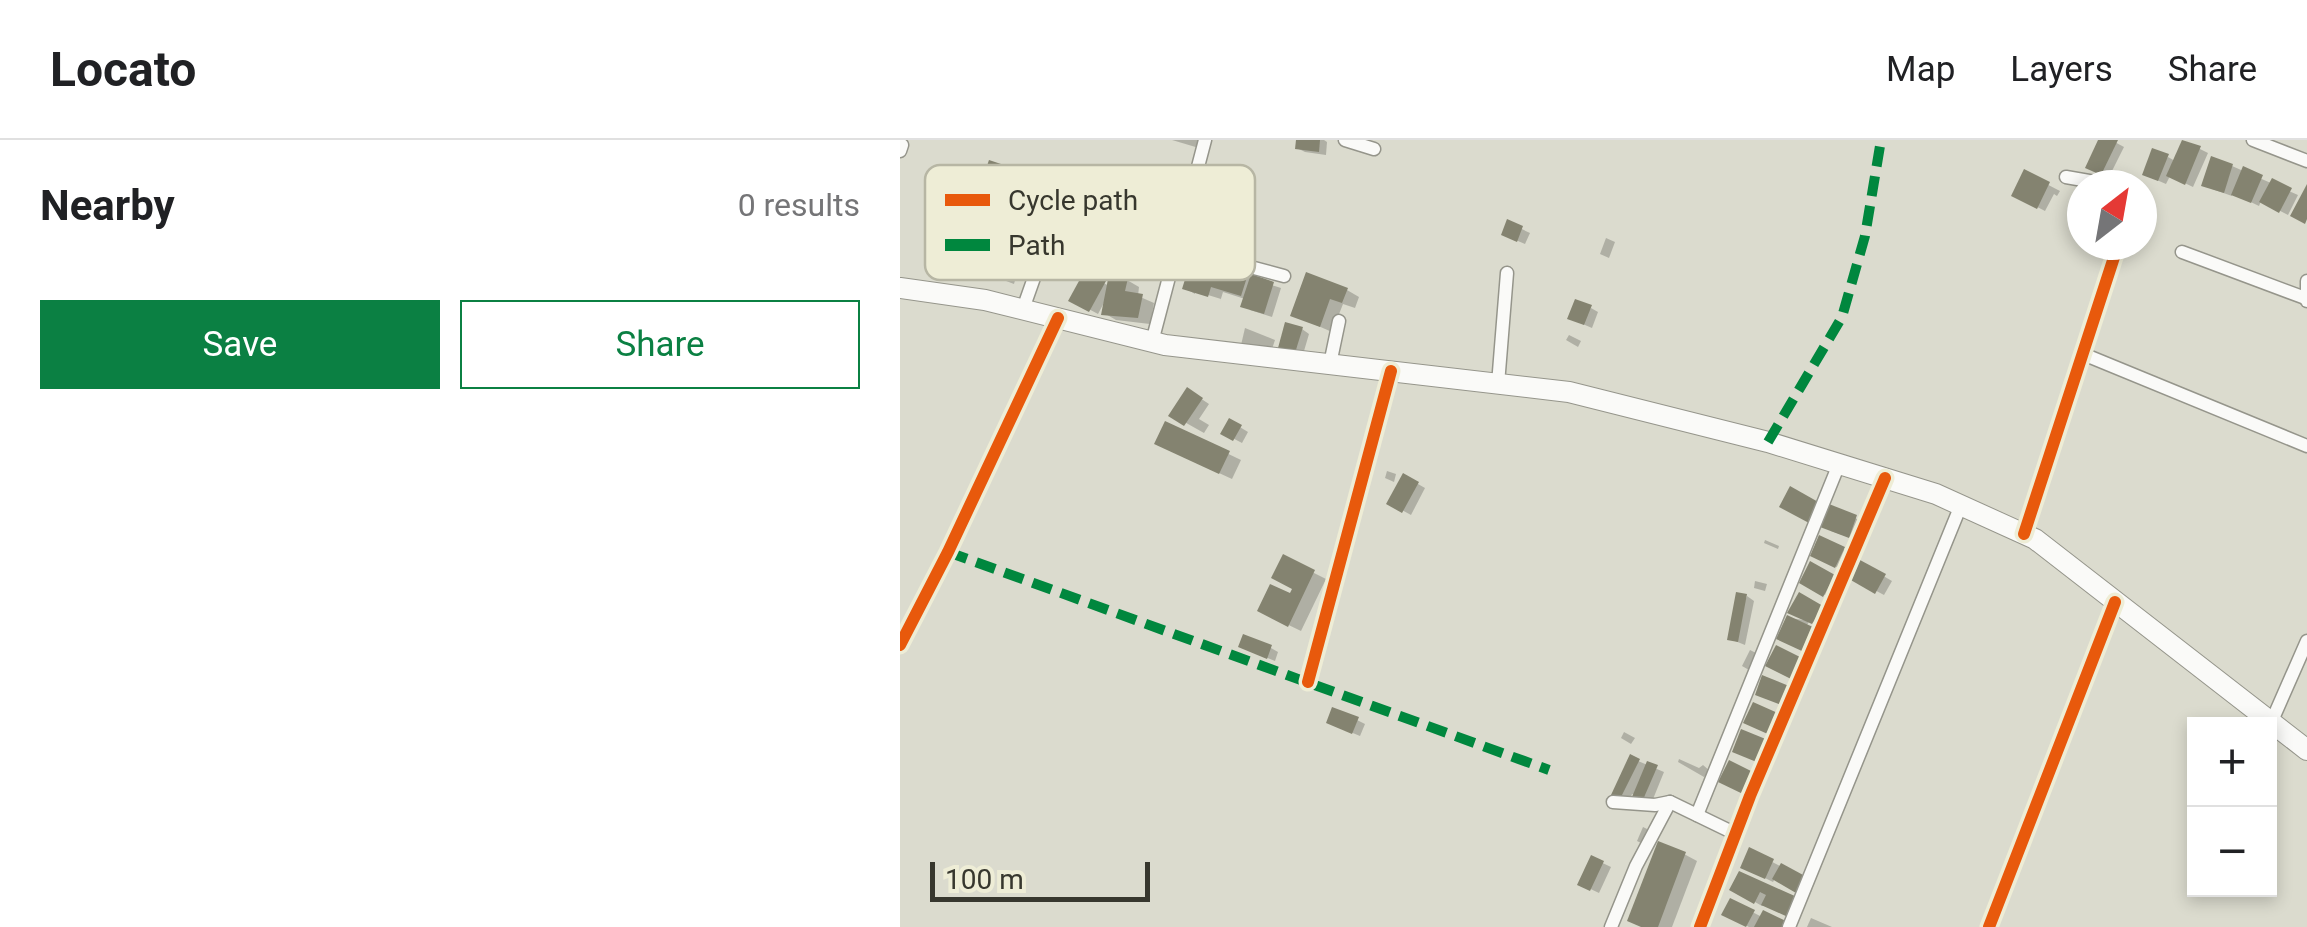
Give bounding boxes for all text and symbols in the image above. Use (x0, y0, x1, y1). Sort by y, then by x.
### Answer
text: Locato (50, 41, 196, 98)
text: Map (1886, 49, 1955, 90)
text: Layers (2010, 49, 2113, 90)
text: Share (2168, 49, 2257, 90)
legend (925, 165, 1255, 280)
north arrow (2067, 170, 2157, 260)
text: Nearby (40, 181, 175, 230)
text: Cycle path (1008, 184, 1138, 217)
text: 0 results (738, 186, 860, 224)
text: Path (1008, 229, 1065, 262)
button: Save (40, 300, 440, 389)
button: Share (460, 300, 860, 389)
map controls (2187, 717, 2277, 897)
button: + (2187, 717, 2277, 807)
button: − (2187, 807, 2277, 897)
scale bar (930, 857, 1150, 902)
text: 100 m (945, 863, 1024, 896)

